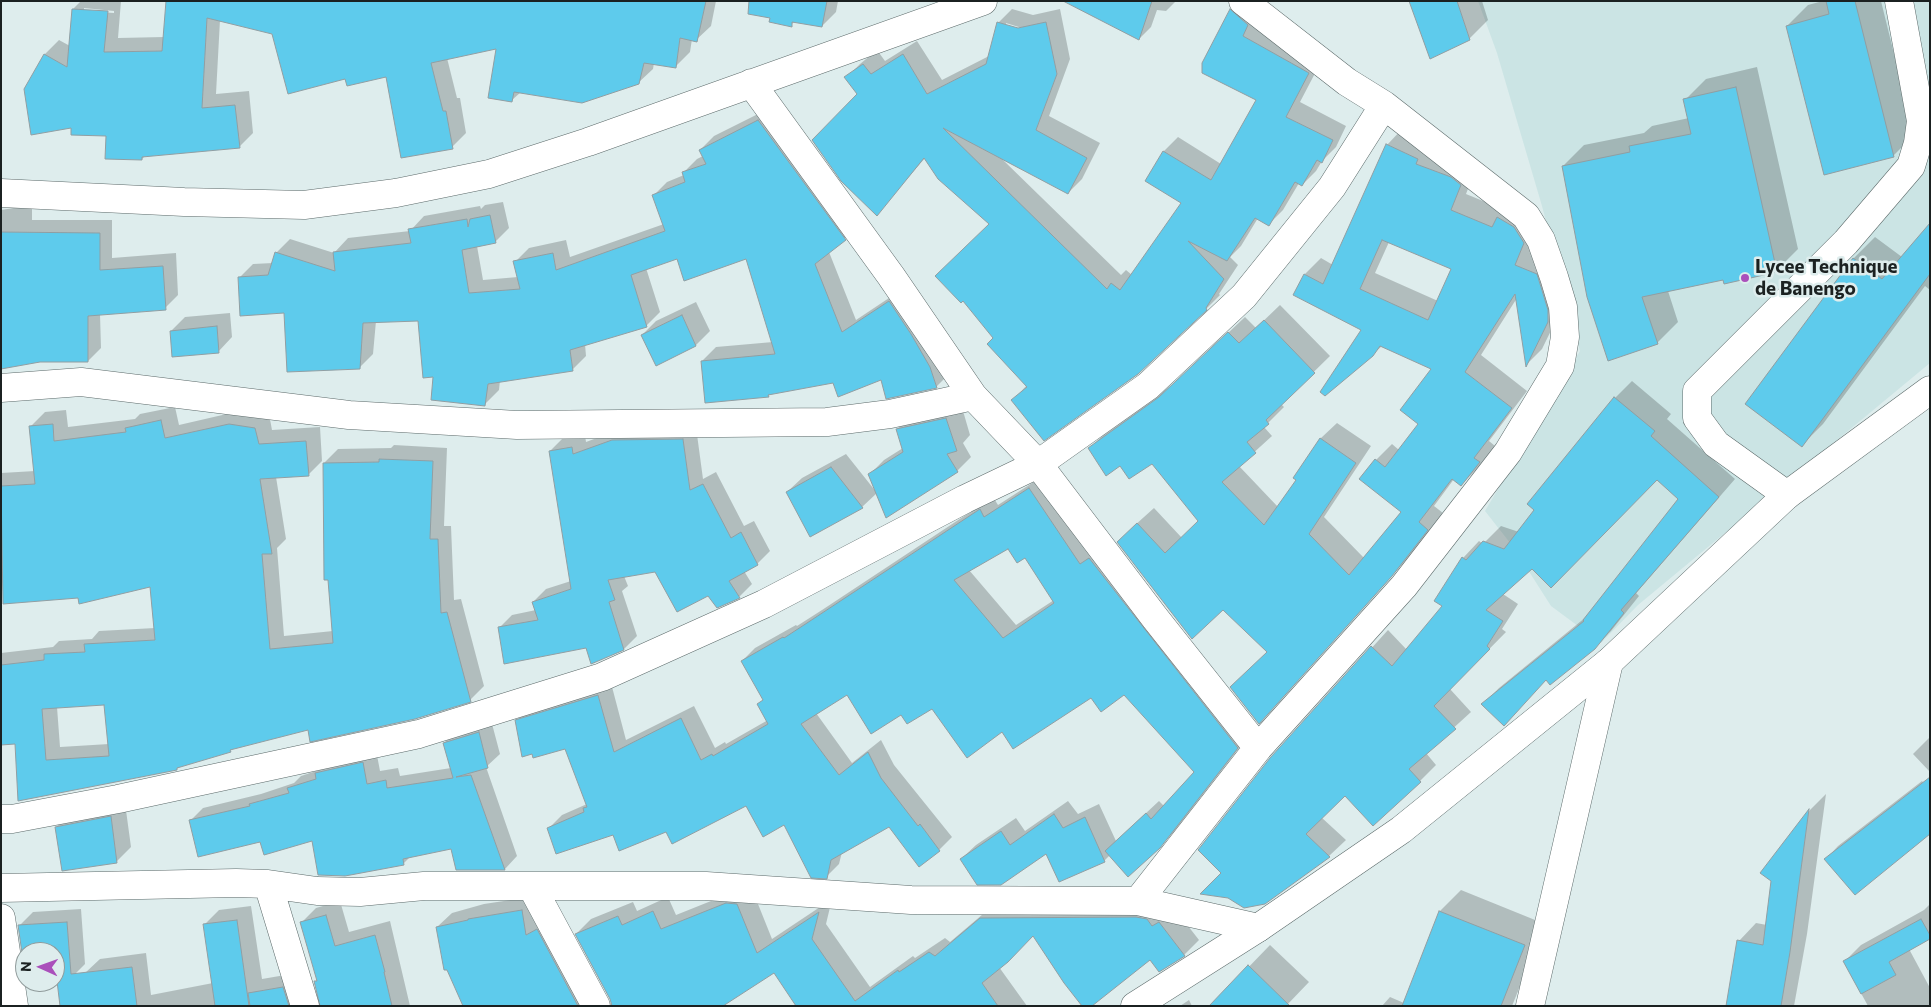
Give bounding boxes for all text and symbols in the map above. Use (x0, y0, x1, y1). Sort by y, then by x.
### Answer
place label: Lycee Technique de Banengo (1755, 256, 1898, 300)
marker: Lycee Technique de Banengo (1739, 272, 1751, 284)
north arrow (15, 942, 65, 992)
text: N (17, 961, 34, 972)

